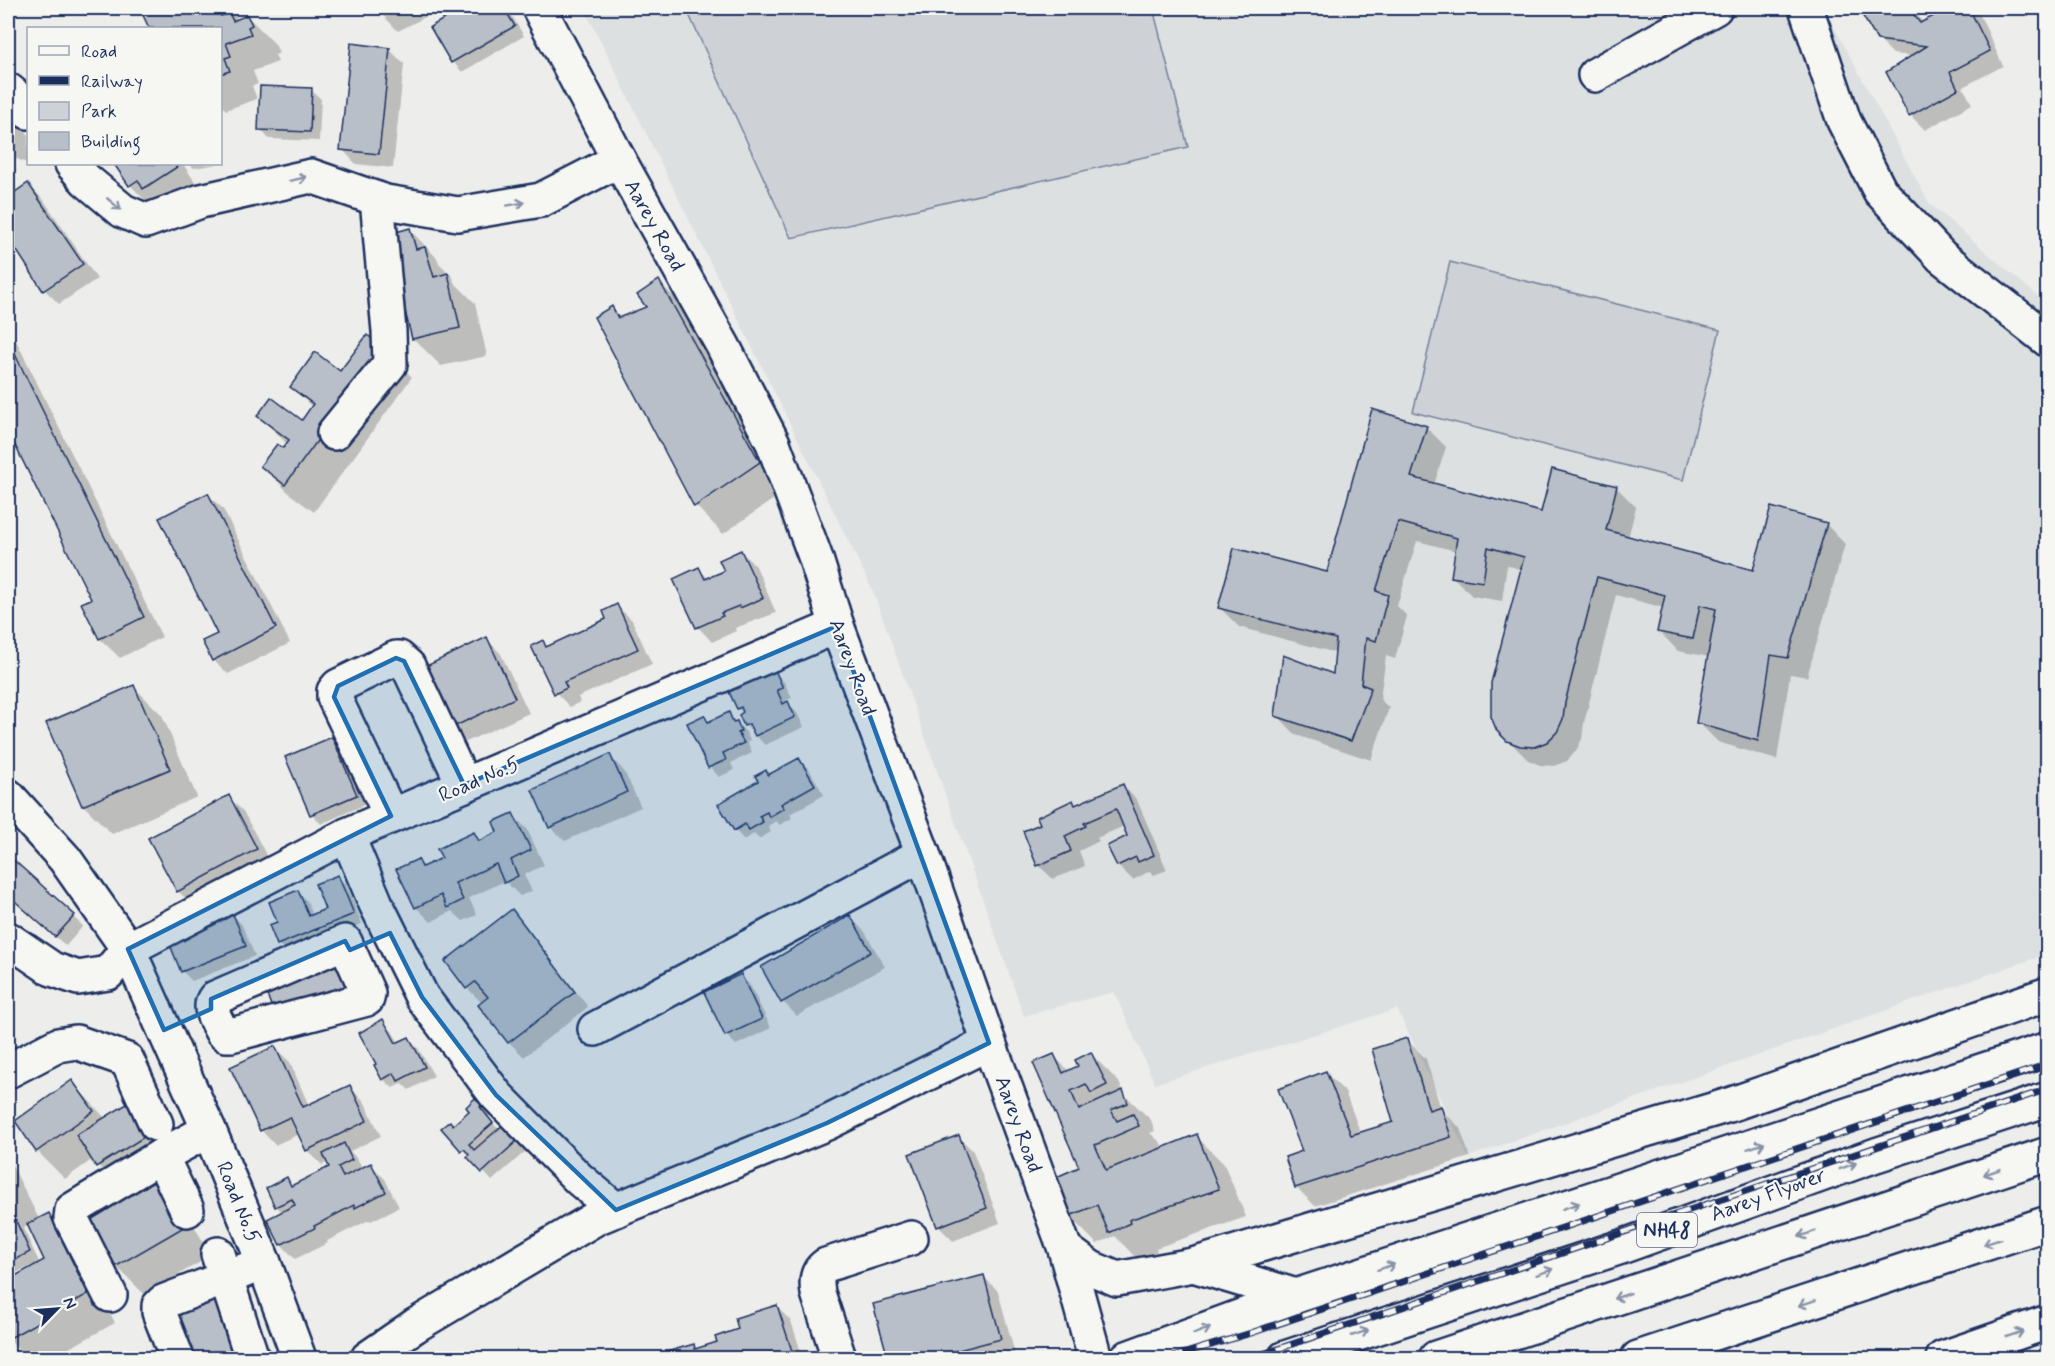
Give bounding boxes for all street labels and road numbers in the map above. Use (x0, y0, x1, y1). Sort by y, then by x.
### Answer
street label: Aarey Road (617, 174, 691, 276)
street label: Aarey Road (822, 615, 883, 720)
street label: Road No.5 (434, 750, 524, 810)
street label: Aarey Road (988, 1072, 1049, 1177)
street label: Road No.5 (209, 1157, 267, 1247)
street label: Aarey Flyover (1707, 1161, 1830, 1229)
road number: NH48 (1637, 1213, 1697, 1247)

